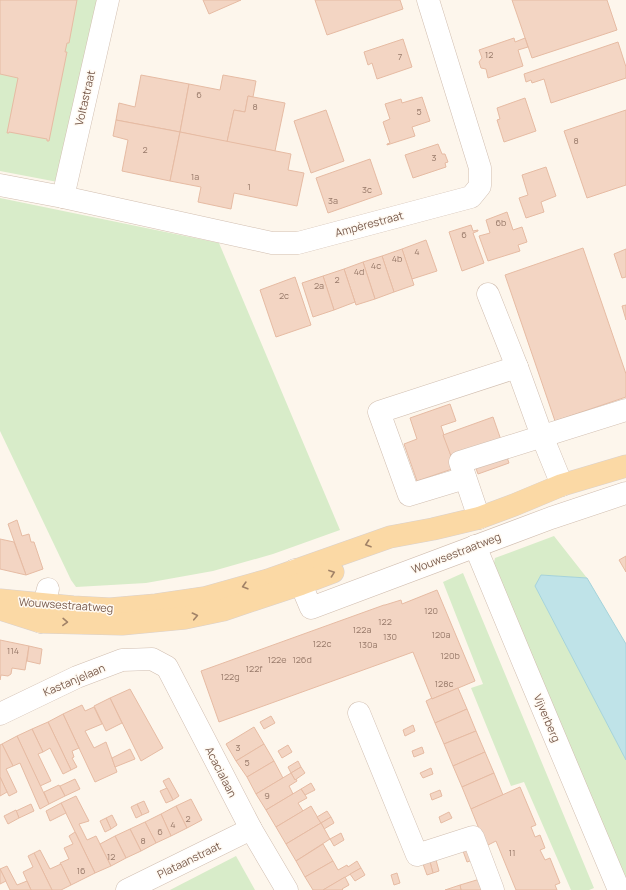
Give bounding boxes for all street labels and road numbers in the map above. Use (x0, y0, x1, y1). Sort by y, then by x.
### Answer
street label: Voltastraat (71, 69, 98, 127)
street label: Ampèrestraat (333, 207, 405, 240)
street label: Wouwsestraatweg (409, 529, 503, 577)
street label: Wouwsestraatweg (18, 594, 114, 615)
street label: Kastanjelaan (41, 660, 107, 699)
street label: Vijverberg (531, 692, 564, 744)
street label: Acacialaan (202, 744, 241, 800)
street label: Plataanstraat (154, 838, 223, 881)

